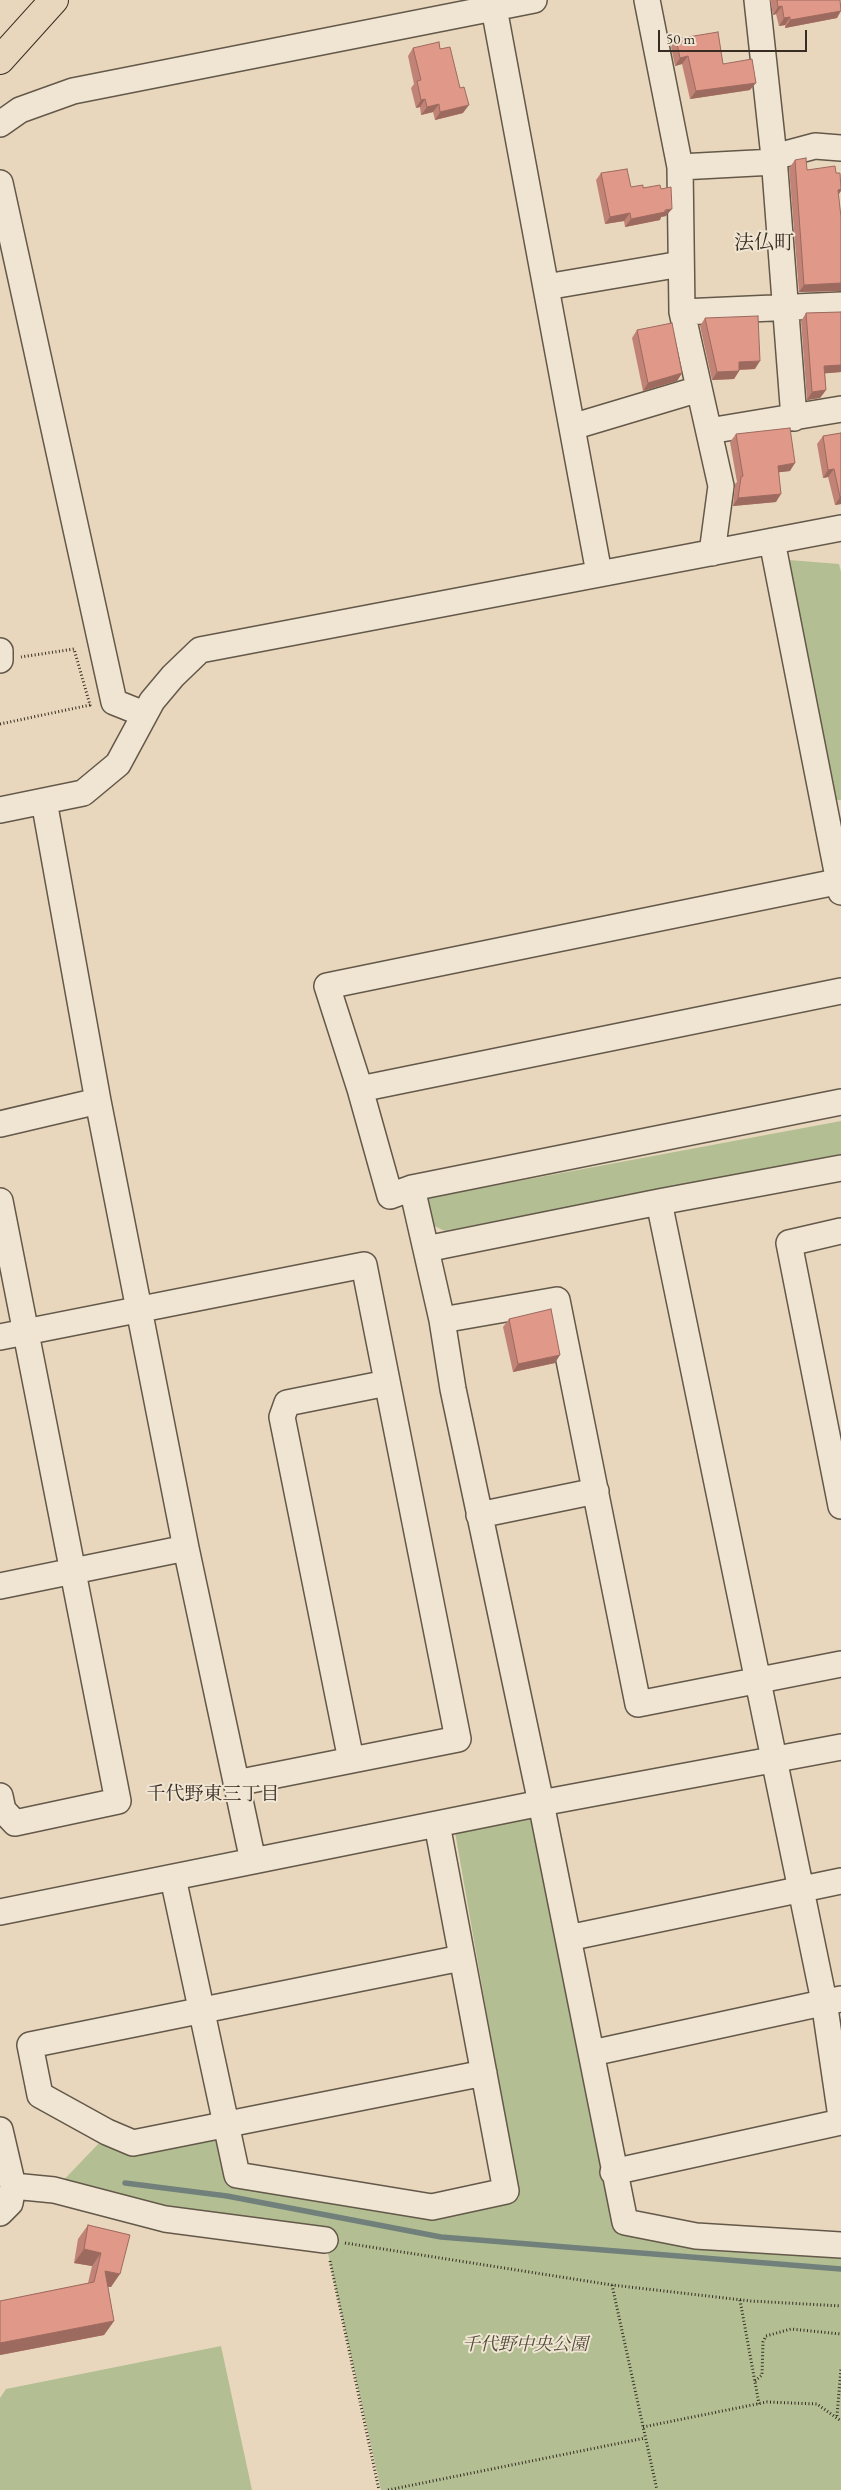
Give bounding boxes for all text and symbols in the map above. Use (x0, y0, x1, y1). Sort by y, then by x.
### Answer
scale bar (661, 20, 810, 52)
text: 50 m (666, 29, 695, 48)
district label: 法仏町 (734, 232, 794, 256)
district label: 千代野東三丁目 (147, 1784, 279, 1806)
park label: 千代野中央公園 (462, 2334, 588, 2356)

